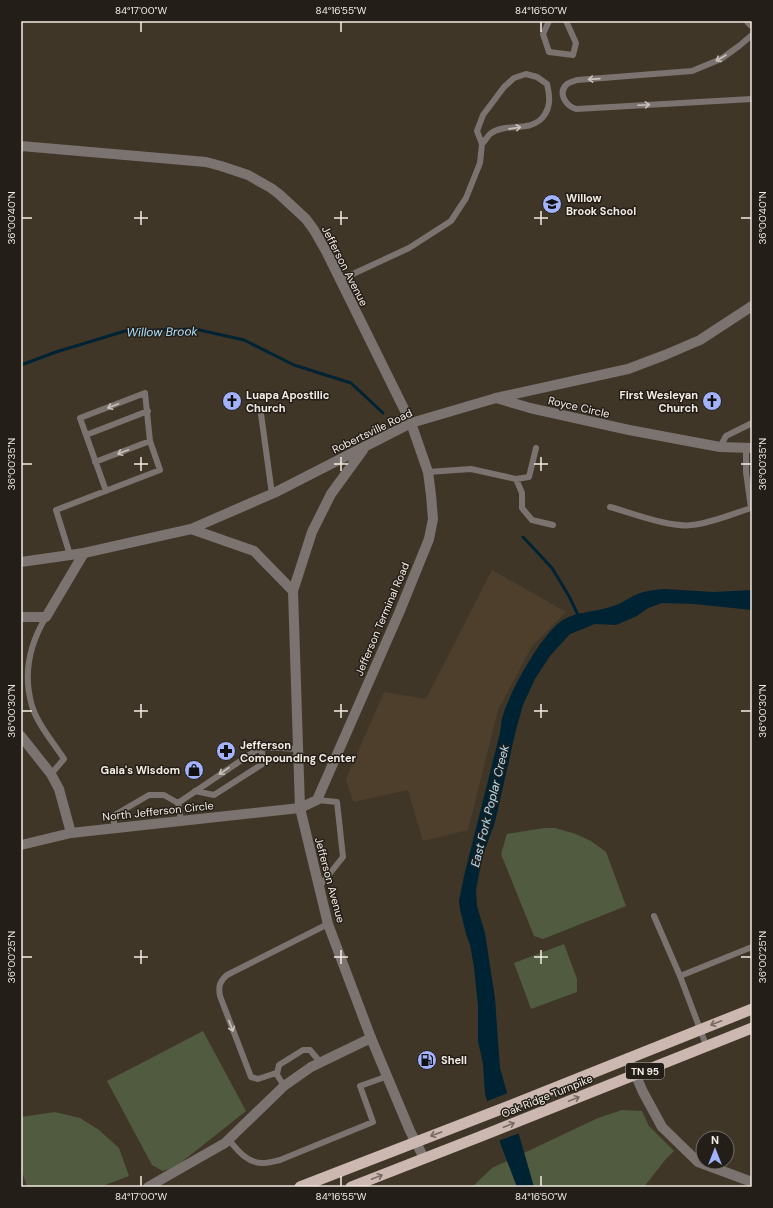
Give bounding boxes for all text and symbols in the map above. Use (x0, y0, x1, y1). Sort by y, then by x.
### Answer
text: 84°17'00"W (115, 4, 167, 17)
text: 84°16'55"W (316, 4, 367, 17)
text: 84°16'50"W (515, 4, 567, 17)
one-way arrow (715, 55, 727, 63)
one-way arrow (588, 75, 601, 82)
one-way arrow (637, 102, 650, 109)
one-way arrow (508, 124, 521, 132)
text: 36°00'40"N (5, 191, 18, 245)
place label: Willow Brook School (566, 191, 636, 218)
text: 36°00'40"N (756, 191, 769, 245)
school or university icon: Willow Brook School (541, 193, 563, 215)
street label: Jefferson Avenue (319, 224, 371, 308)
water label: Willow Brook (126, 323, 199, 341)
place label: Luapa Apostilic Church (246, 388, 330, 415)
place label: First Wesleyan Church (620, 388, 698, 415)
church icon: Luapa Apostilic Church (221, 390, 243, 412)
church icon: First Wesleyan Church (701, 390, 723, 412)
street label: Royce Circle (547, 393, 611, 421)
one-way arrow (107, 402, 119, 410)
street label: Robertsville Road (330, 405, 415, 456)
text: 36°00'35"N (5, 438, 18, 490)
text: 36°00'35"N (756, 438, 769, 490)
one-way arrow (117, 448, 129, 456)
street label: Jefferson Terminal Road (352, 560, 412, 678)
text: 36°00'30"N (5, 684, 18, 738)
text: 36°00'30"N (756, 684, 769, 738)
place label: Jefferson Compounding Center (240, 738, 357, 765)
pharmacy icon: Jefferson Compounding Center (215, 740, 237, 762)
water label: East Fork Poplar Creek (467, 742, 513, 869)
shop icon: Gaia's Wisdom (183, 759, 205, 781)
place label: Gaia's Wisdom (101, 763, 180, 777)
one-way arrow (219, 767, 230, 776)
street label: North Jefferson Circle (102, 798, 214, 824)
street label: Jefferson Avenue (312, 836, 348, 924)
text: 36°00'25"N (5, 931, 18, 983)
text: 36°00'25"N (756, 931, 769, 983)
one-way arrow (228, 1020, 236, 1032)
one-way arrow (710, 1020, 722, 1027)
fuel station icon: Shell (416, 1049, 438, 1071)
place label: Shell (441, 1053, 467, 1067)
road number: TN 95 (626, 1063, 664, 1079)
street label: Oak Ridge Turnpike (499, 1071, 595, 1121)
one-way arrow (568, 1095, 580, 1103)
one-way arrow (502, 1121, 514, 1129)
one-way arrow (430, 1130, 442, 1138)
north arrow (695, 1130, 735, 1170)
text: N (711, 1133, 719, 1147)
one-way arrow (370, 1172, 382, 1180)
text: 84°17'00"W (115, 1190, 167, 1203)
text: 84°16'55"W (316, 1190, 367, 1203)
text: 84°16'50"W (515, 1190, 567, 1203)

